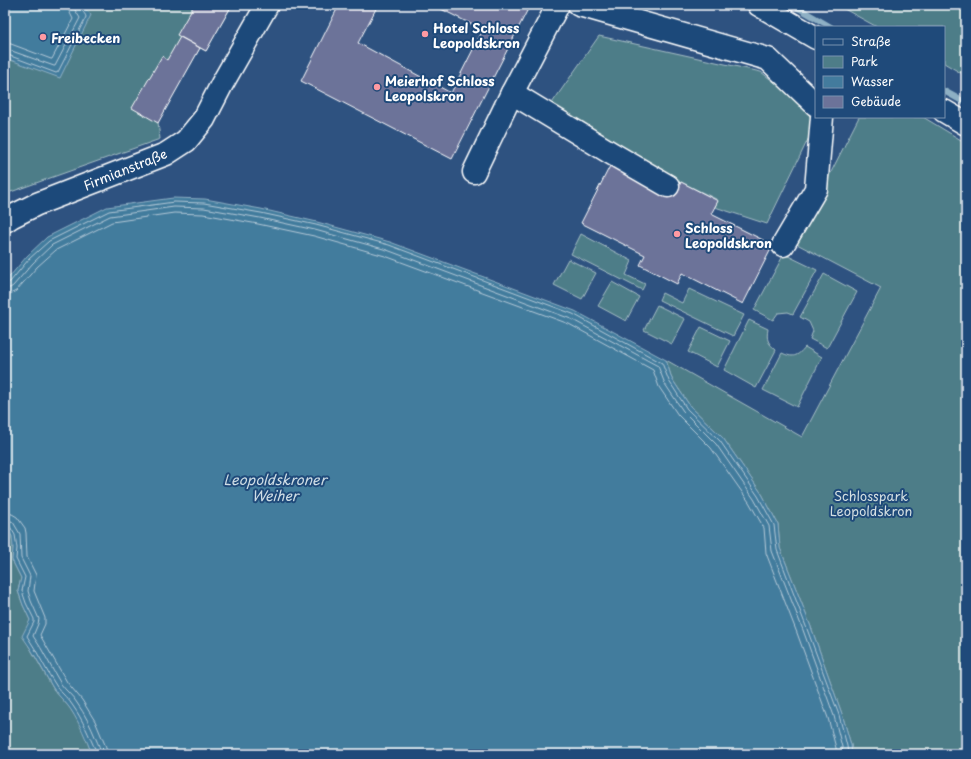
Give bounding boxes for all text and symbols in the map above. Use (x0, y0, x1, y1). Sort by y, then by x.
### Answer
place label: Hotel Schloss Leopoldskron (433, 18, 520, 52)
legend (815, 26, 945, 118)
place label: Freibecken (51, 28, 120, 47)
marker: Hotel Schloss Leopoldskron (420, 29, 430, 39)
marker: Freibecken (38, 32, 48, 42)
text: Straße (851, 32, 891, 50)
text: Park (851, 52, 878, 70)
place label: Meierhof Schloss Leopolskron (385, 71, 495, 105)
text: Wasser (851, 72, 894, 90)
marker: Meierhof Schloss Leopolskron (372, 82, 382, 92)
text: Gebäude (851, 92, 901, 110)
street label: Firmianstraße (80, 144, 170, 194)
place label: Schloss Leopoldskron (685, 218, 772, 252)
marker: Schloss Leopoldskron (672, 229, 682, 239)
water label: Leopoldskroner Weiher (224, 469, 329, 506)
park label: Schlosspark Leopoldskron (830, 486, 912, 520)

